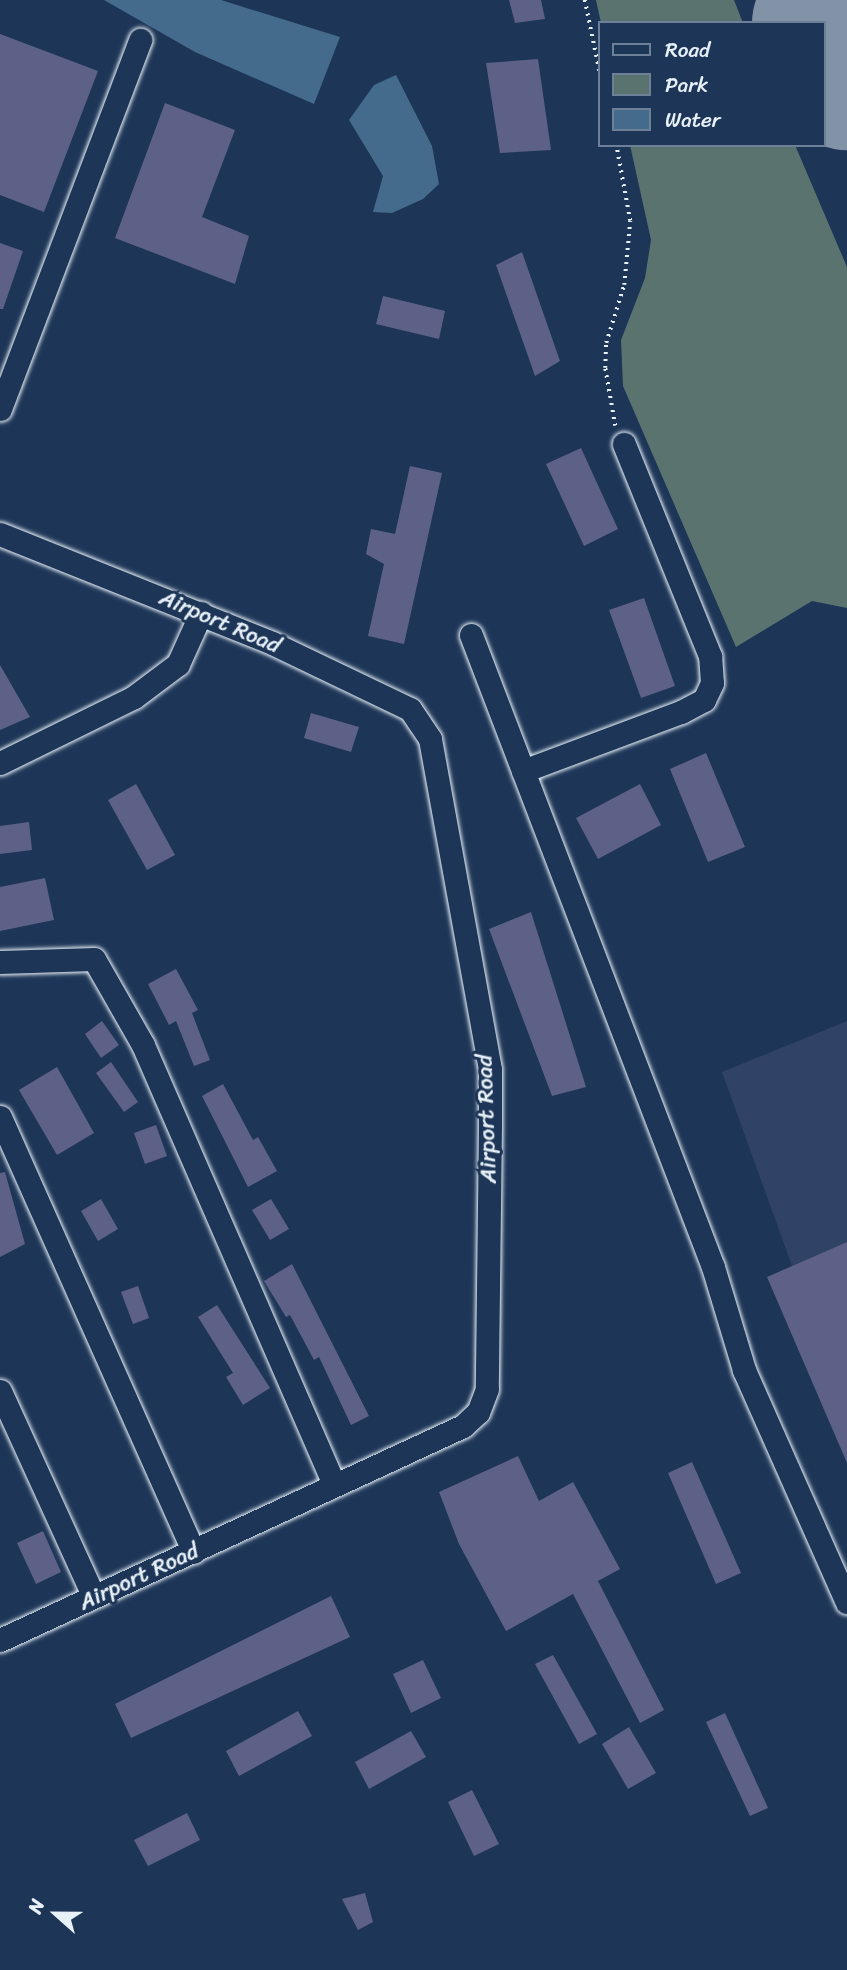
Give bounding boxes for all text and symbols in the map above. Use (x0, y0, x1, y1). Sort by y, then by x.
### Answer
legend (598, 21, 826, 147)
text: Road (665, 31, 710, 69)
text: Park (665, 66, 708, 104)
text: Water (665, 101, 720, 139)
street label: Airport Road (155, 584, 285, 660)
street label: Airport Road (471, 1054, 503, 1184)
street label: Airport Road (74, 1537, 204, 1617)
north arrow (21, 1879, 91, 1949)
text: N (18, 1894, 54, 1918)

